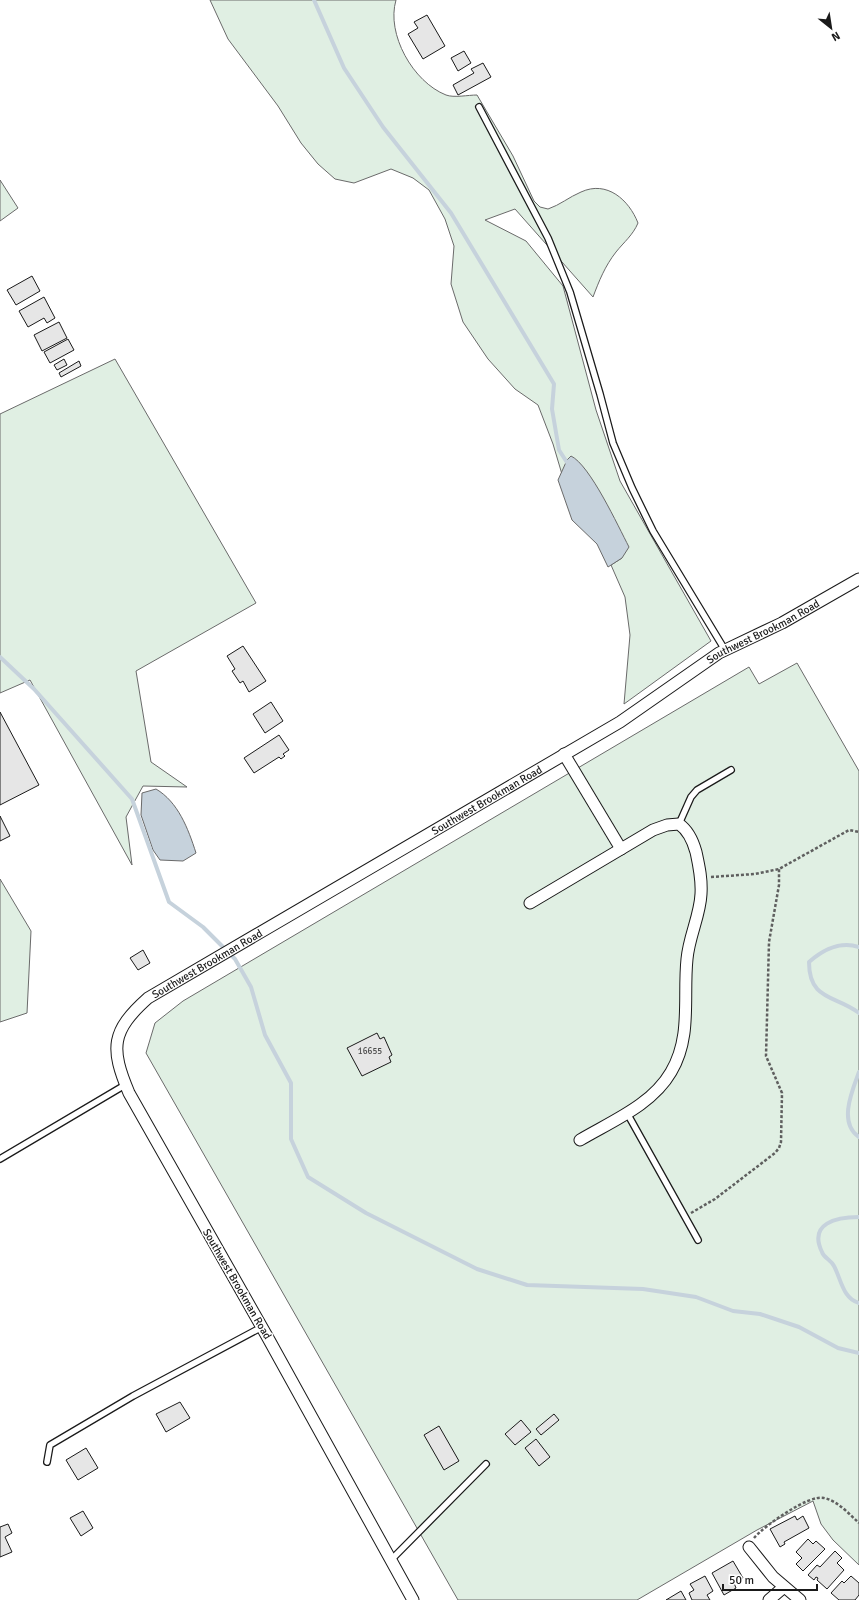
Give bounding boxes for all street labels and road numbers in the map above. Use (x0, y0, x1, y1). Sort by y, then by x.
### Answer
street label: Southwest Brookman Road (704, 596, 822, 666)
street label: Southwest Brookman Road (429, 763, 544, 837)
street label: Southwest Brookman Road (149, 926, 265, 1001)
street label: Southwest Brookman Road (200, 1226, 274, 1342)

